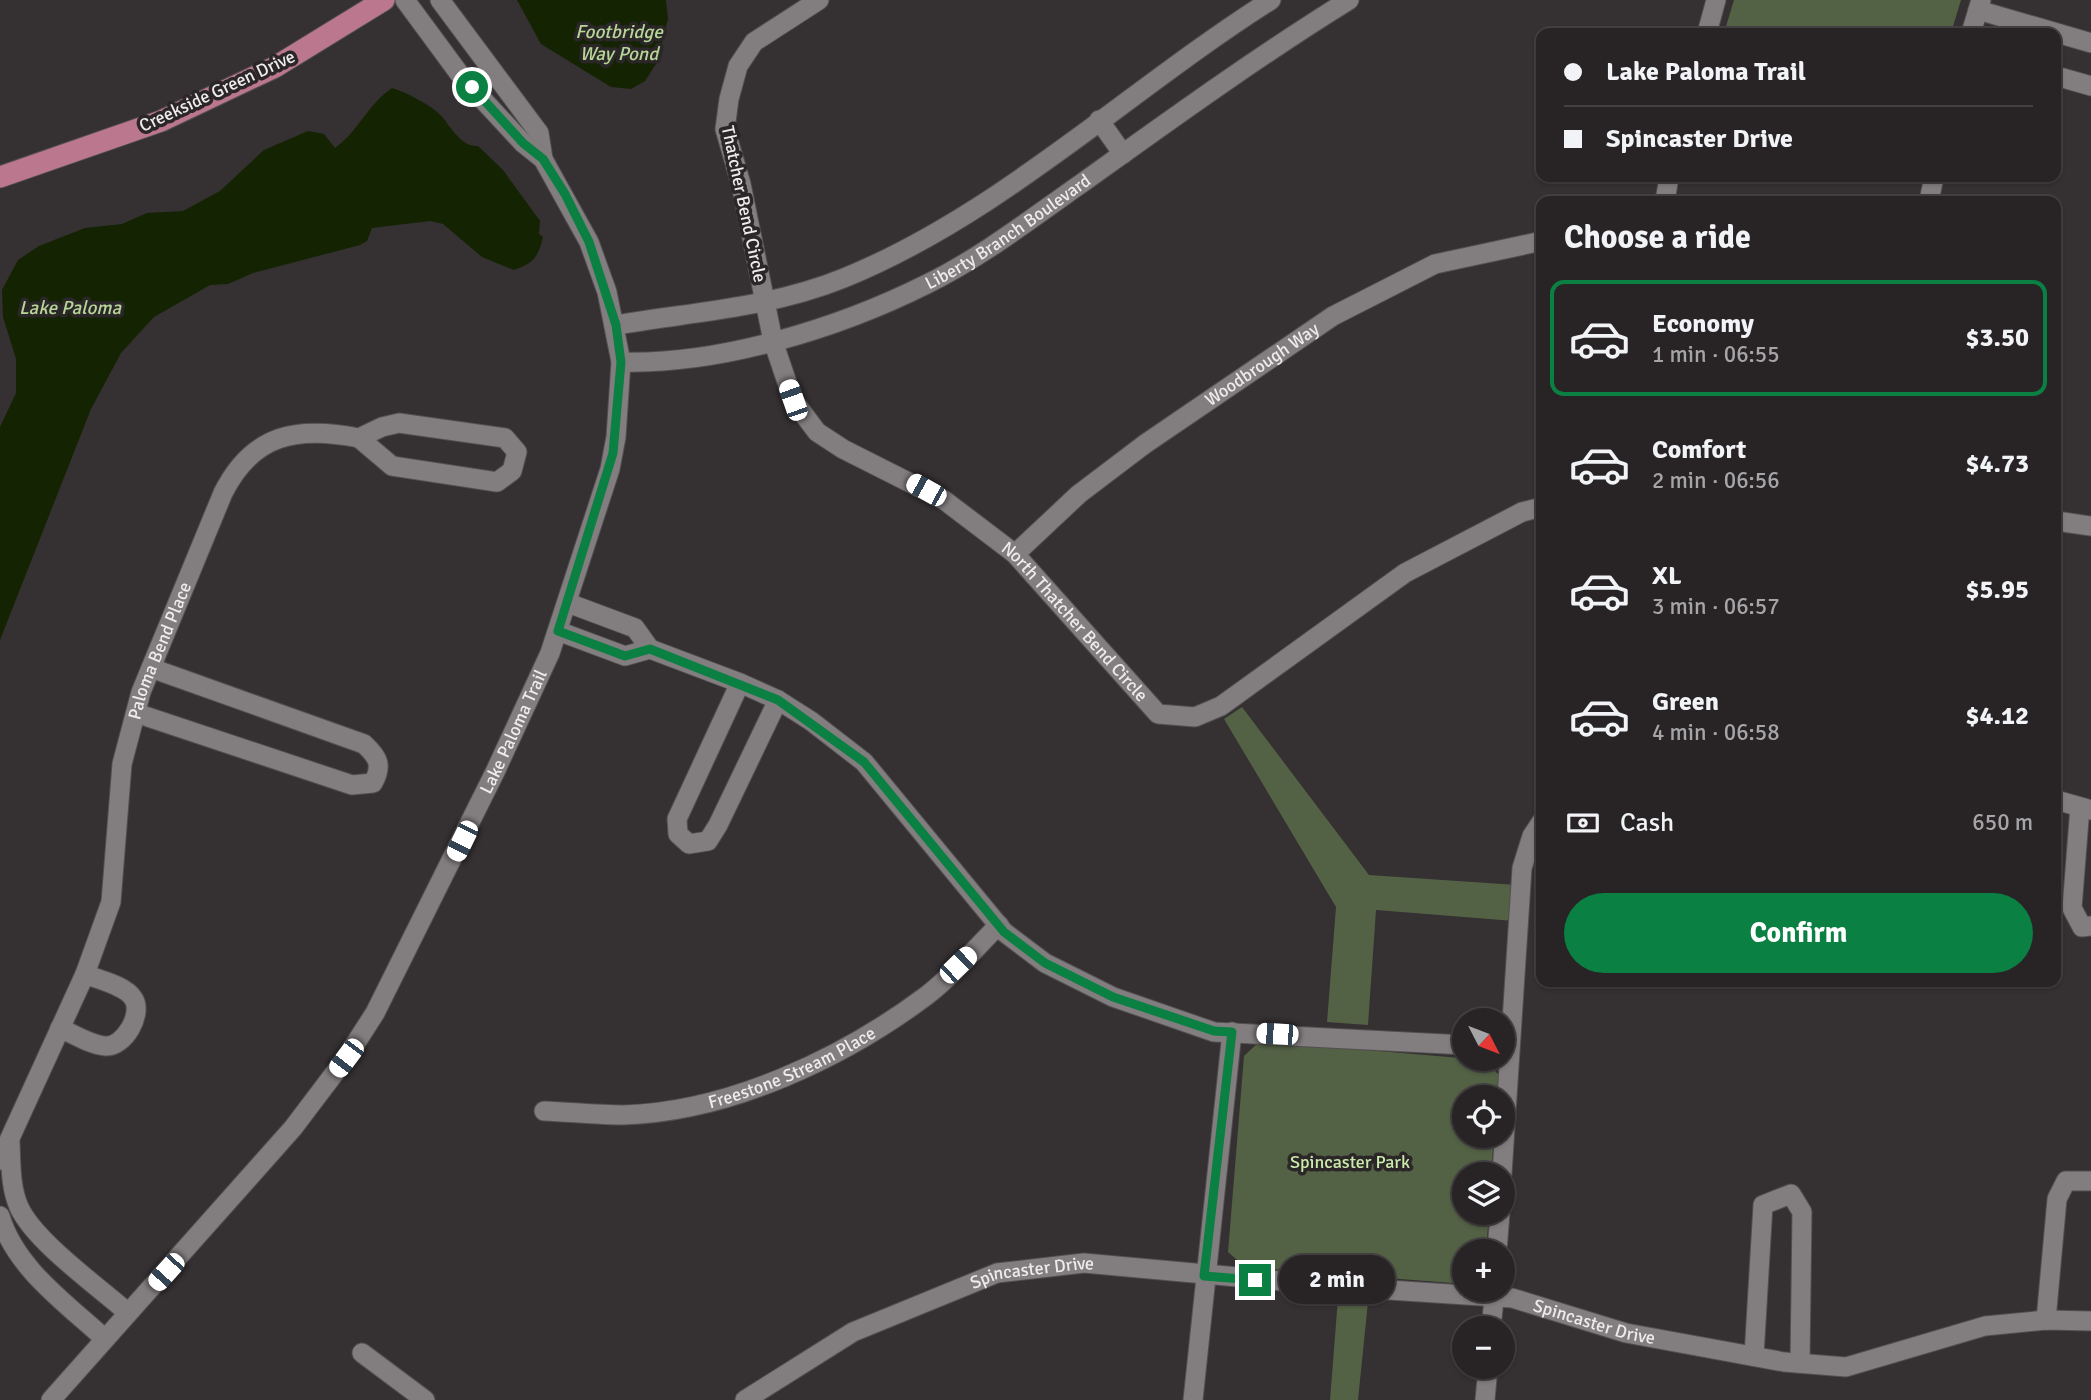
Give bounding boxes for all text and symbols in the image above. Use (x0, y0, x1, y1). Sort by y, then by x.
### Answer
water label: Footbridge Way Pond (575, 20, 664, 66)
street label: Creekside Green Drive (136, 45, 298, 137)
text: Lake Paloma Trail (1606, 56, 1806, 88)
route start (456, 71, 488, 103)
text: Spincaster Drive (1606, 123, 1793, 155)
street label: Thatcher Bend Circle (717, 124, 771, 284)
street label: Liberty Branch Boulevard (922, 169, 1095, 294)
text: Choose a ride (1564, 218, 1751, 257)
water label: Lake Paloma (19, 296, 122, 320)
icon: car (1568, 307, 1631, 370)
text: Economy (1652, 308, 1754, 340)
street label: Woodbrough Way (1201, 317, 1324, 411)
text: $3.50 (1965, 322, 2029, 354)
text: 1 min · 06:55 (1652, 340, 1780, 369)
car (777, 377, 810, 423)
icon: car (1568, 433, 1631, 496)
text: Comfort (1652, 434, 1746, 466)
text: $4.73 (1965, 448, 2029, 480)
text: 2 min · 06:56 (1652, 466, 1780, 495)
car (903, 471, 950, 509)
street label: North Thatcher Bend Circle (997, 537, 1153, 706)
icon: car (1568, 559, 1631, 622)
text: XL (1652, 560, 1682, 592)
text: $5.95 (1965, 574, 2029, 606)
street label: Paloma Bend Place (123, 579, 196, 722)
text: 3 min · 06:57 (1652, 592, 1780, 621)
street label: Lake Paloma Trail (475, 666, 552, 798)
icon: car (1568, 685, 1631, 748)
text: Green (1652, 686, 1719, 718)
text: $4.12 (1965, 700, 2029, 732)
text: 4 min · 06:58 (1652, 718, 1780, 747)
icon: cash (1564, 804, 1602, 842)
text: Cash (1620, 807, 1674, 839)
text: 650 m (1972, 808, 2033, 837)
car (444, 818, 481, 864)
button: Confirm (1564, 893, 2033, 973)
car (936, 943, 981, 987)
north arrow (1452, 1008, 1516, 1071)
map controls (1452, 1008, 1515, 1379)
street label: Freestone Stream Place (706, 1022, 880, 1113)
car (1256, 1022, 1299, 1046)
car (325, 1035, 368, 1081)
button: locate (1452, 1085, 1515, 1148)
park label: Spincaster Park (1290, 1151, 1410, 1173)
button: layers (1452, 1162, 1515, 1225)
button: + (1452, 1239, 1515, 1302)
car (145, 1249, 188, 1295)
street label: Spincaster Drive (967, 1252, 1095, 1294)
callout: 2 min (1280, 1256, 1395, 1304)
route end (1239, 1264, 1271, 1296)
text: 2 min (1309, 1265, 1365, 1294)
street label: Spincaster Drive (1531, 1294, 1657, 1349)
button: − (1452, 1316, 1515, 1379)

